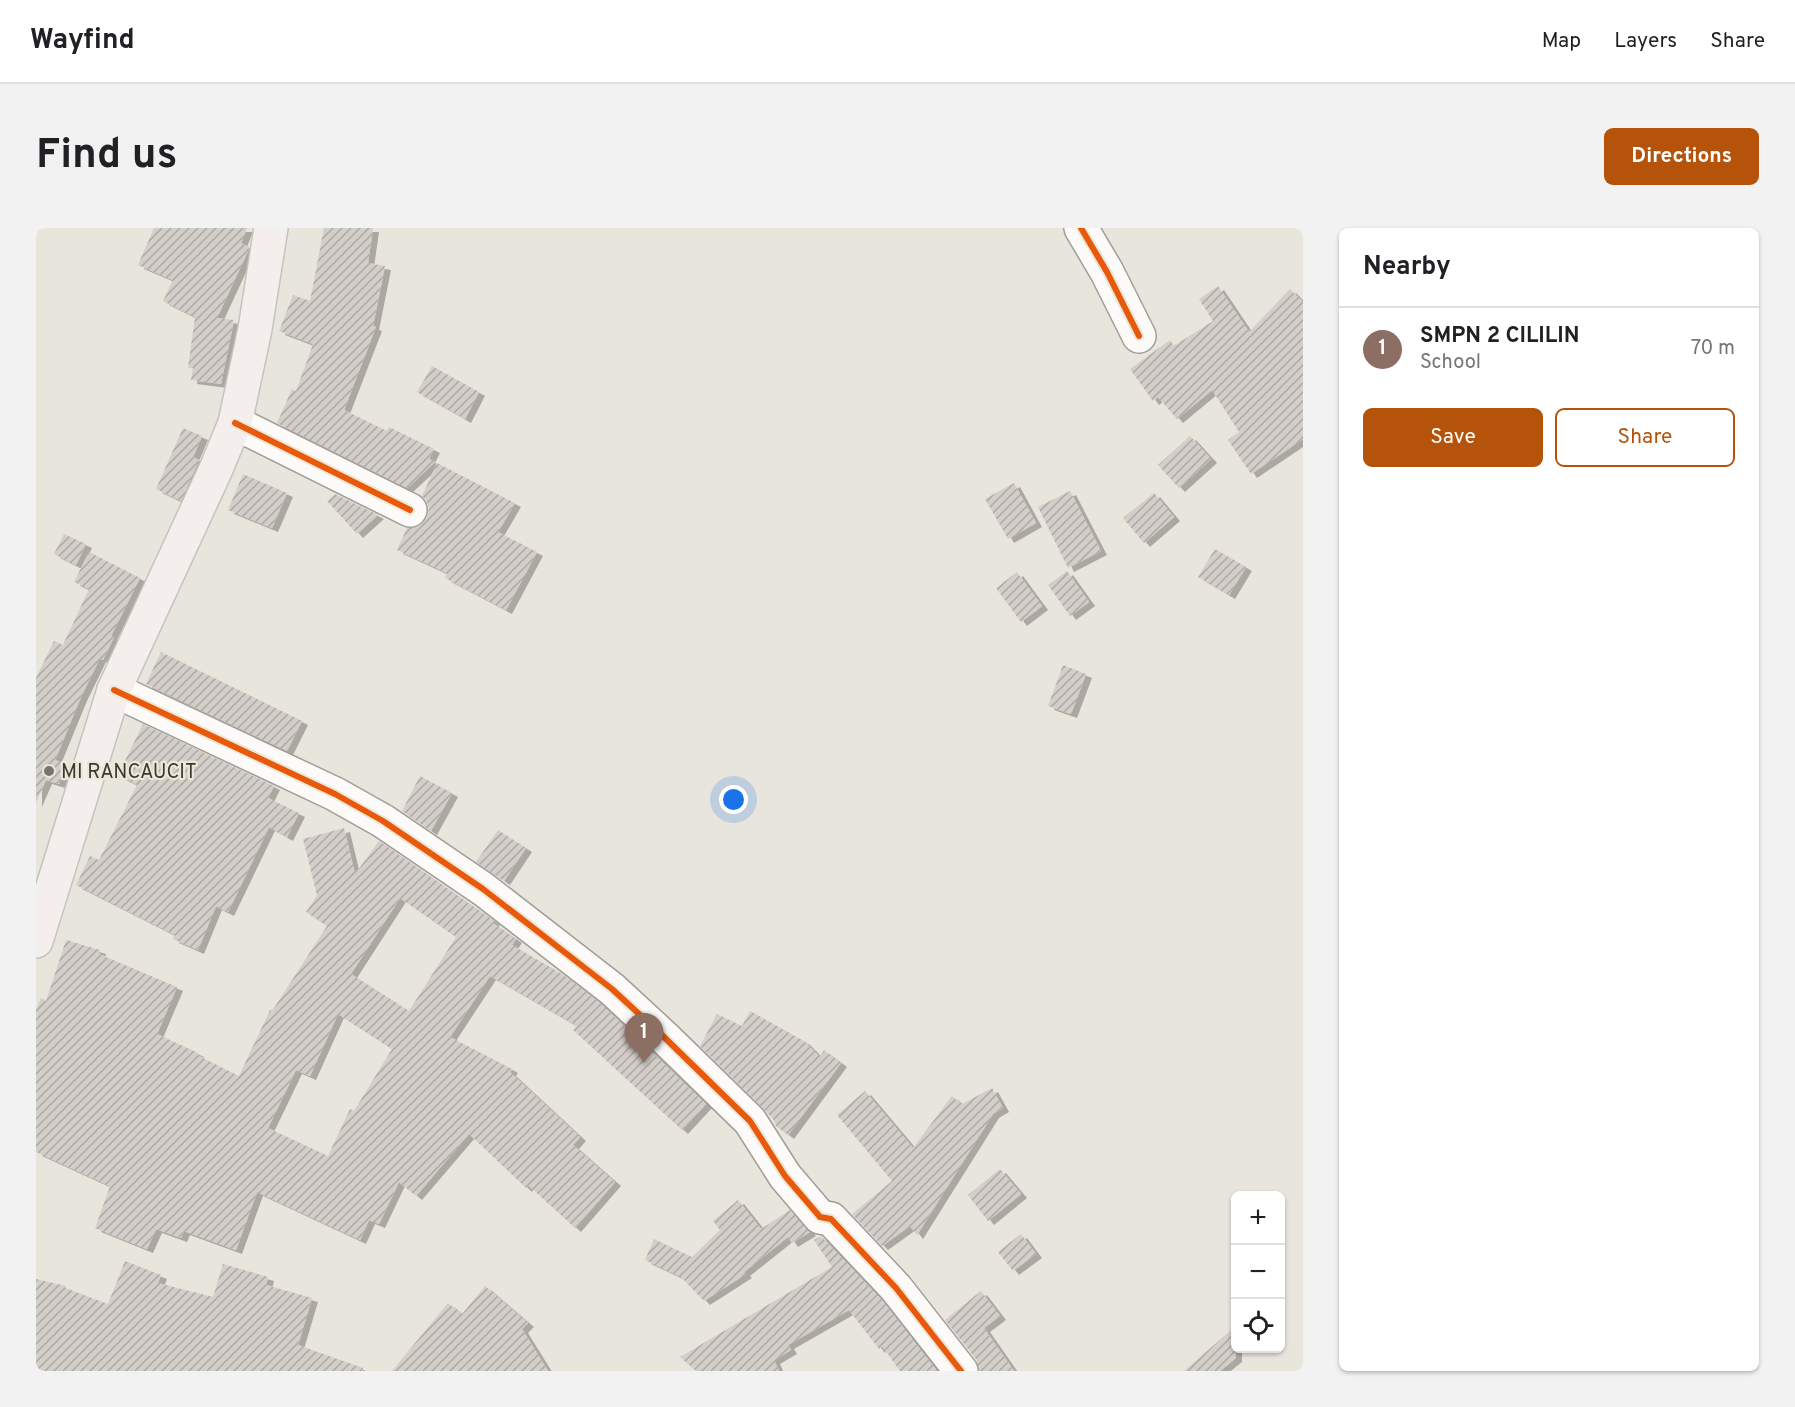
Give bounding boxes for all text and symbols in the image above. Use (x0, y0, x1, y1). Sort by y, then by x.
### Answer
text: Wayfind (30, 23, 135, 59)
text: Map (1542, 28, 1581, 55)
text: Layers (1614, 28, 1677, 55)
text: Share (1710, 28, 1765, 55)
button: Directions (1604, 128, 1759, 185)
text: Find us (36, 130, 177, 183)
text: Nearby (1363, 251, 1451, 284)
text: SMPN 2 CILILIN (1420, 323, 1580, 350)
text: 1 (1379, 336, 1387, 362)
text: 70 m (1691, 336, 1735, 362)
text: School (1420, 350, 1481, 376)
button: Save (1363, 408, 1543, 467)
button: Share (1555, 408, 1735, 467)
place label: MI RANCAUCIT (61, 760, 197, 786)
marker: MI RANCAUCIT (42, 764, 56, 778)
your location (719, 785, 748, 814)
pin: 1 (624, 1014, 664, 1063)
map controls (1231, 1191, 1285, 1353)
button: + (1231, 1191, 1285, 1245)
button: − (1231, 1245, 1285, 1299)
button: locate (1231, 1299, 1285, 1353)

